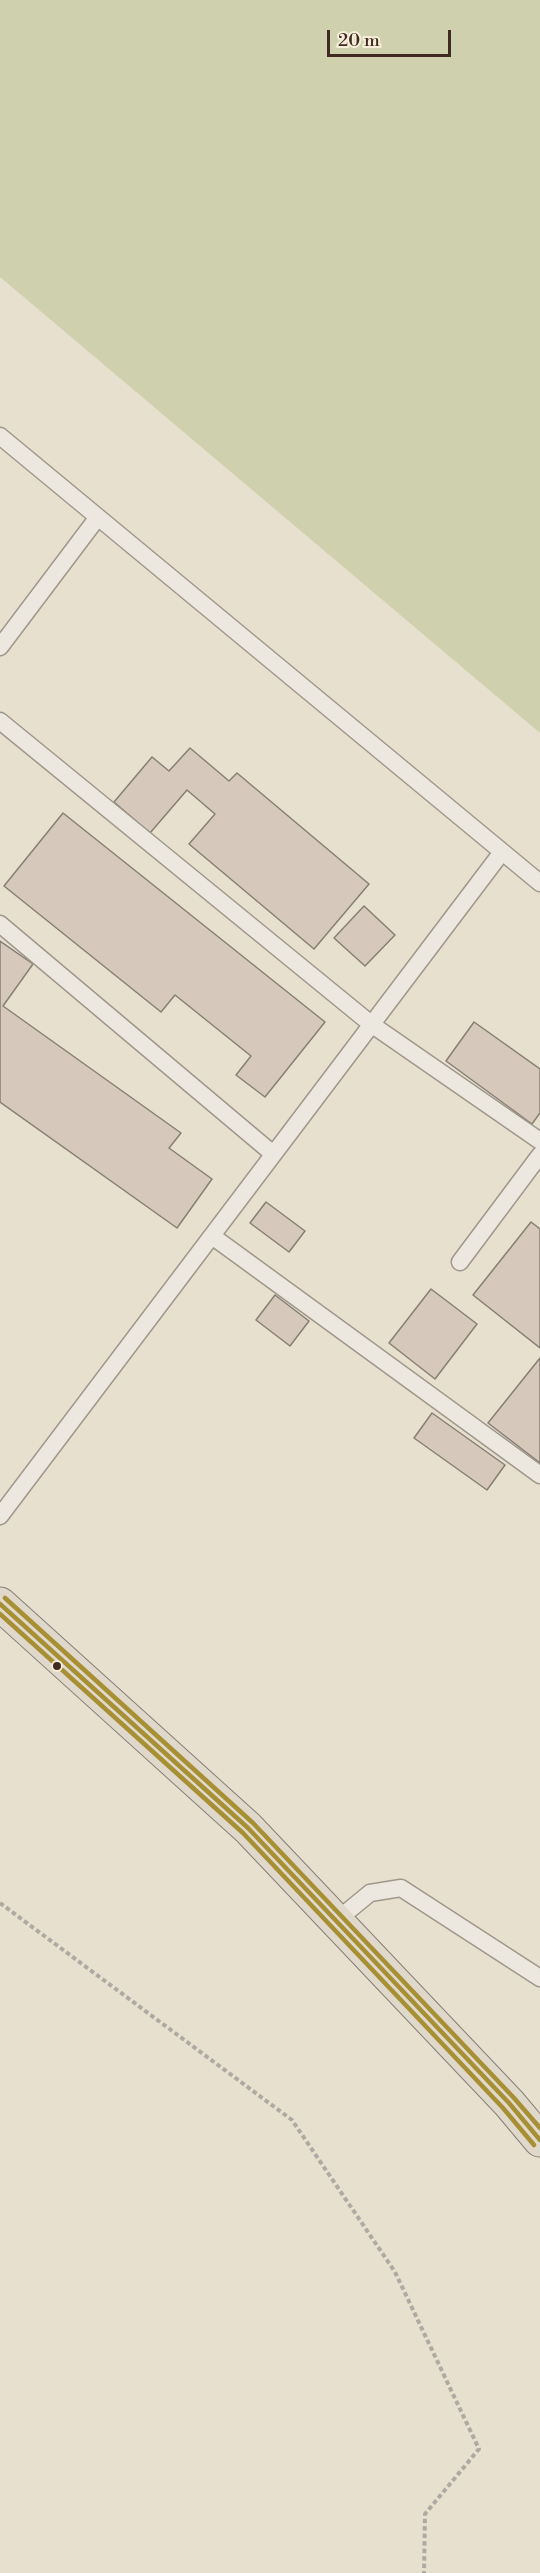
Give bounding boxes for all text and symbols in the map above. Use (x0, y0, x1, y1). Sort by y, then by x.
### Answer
scale bar (330, 18, 454, 56)
text: 20 m (338, 29, 380, 52)
unlabelled marker (51, 1660, 63, 1672)

